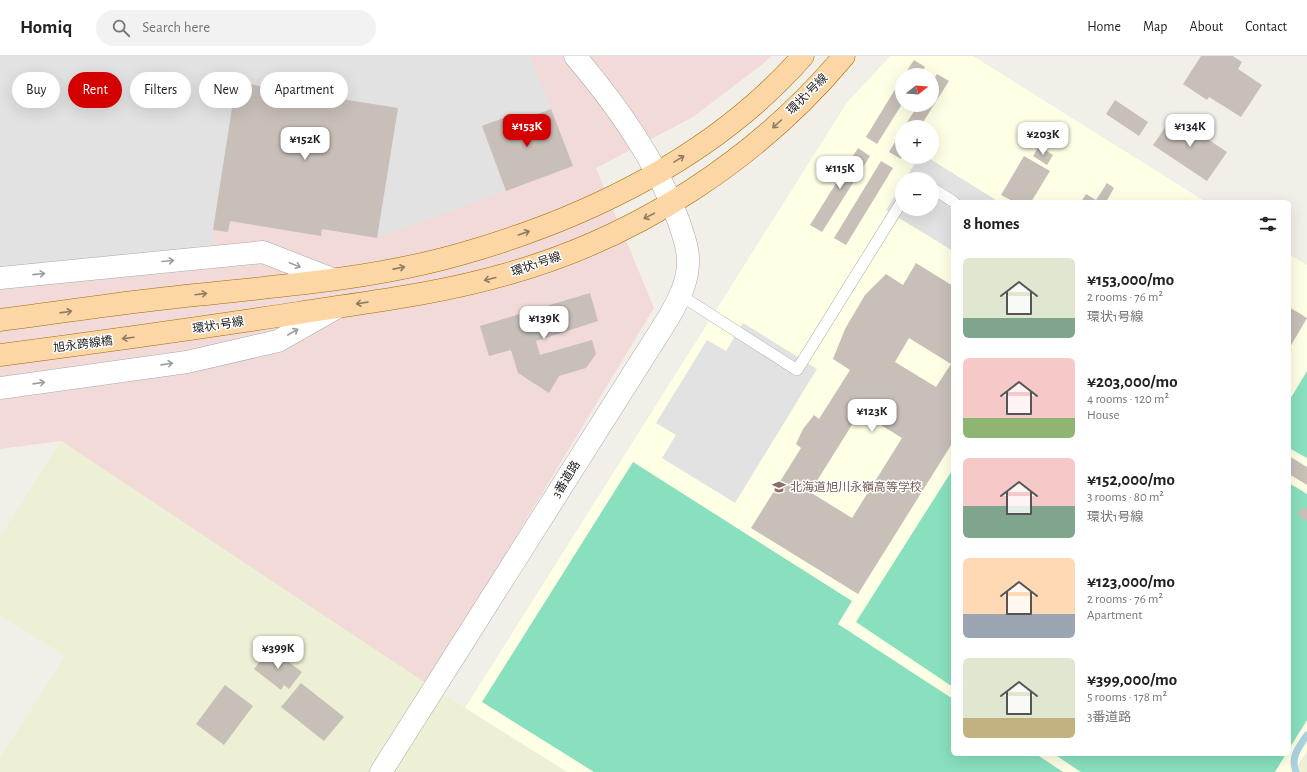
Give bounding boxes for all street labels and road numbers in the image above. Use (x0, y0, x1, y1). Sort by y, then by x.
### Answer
street label: 環状1号線 (784, 71, 830, 117)
street label: 環状1号線 (509, 249, 563, 278)
street label: 環状1号線 (191, 314, 245, 335)
street label: 旭永跨線橋 (52, 333, 114, 354)
street label: 3番道路 (549, 458, 582, 500)

